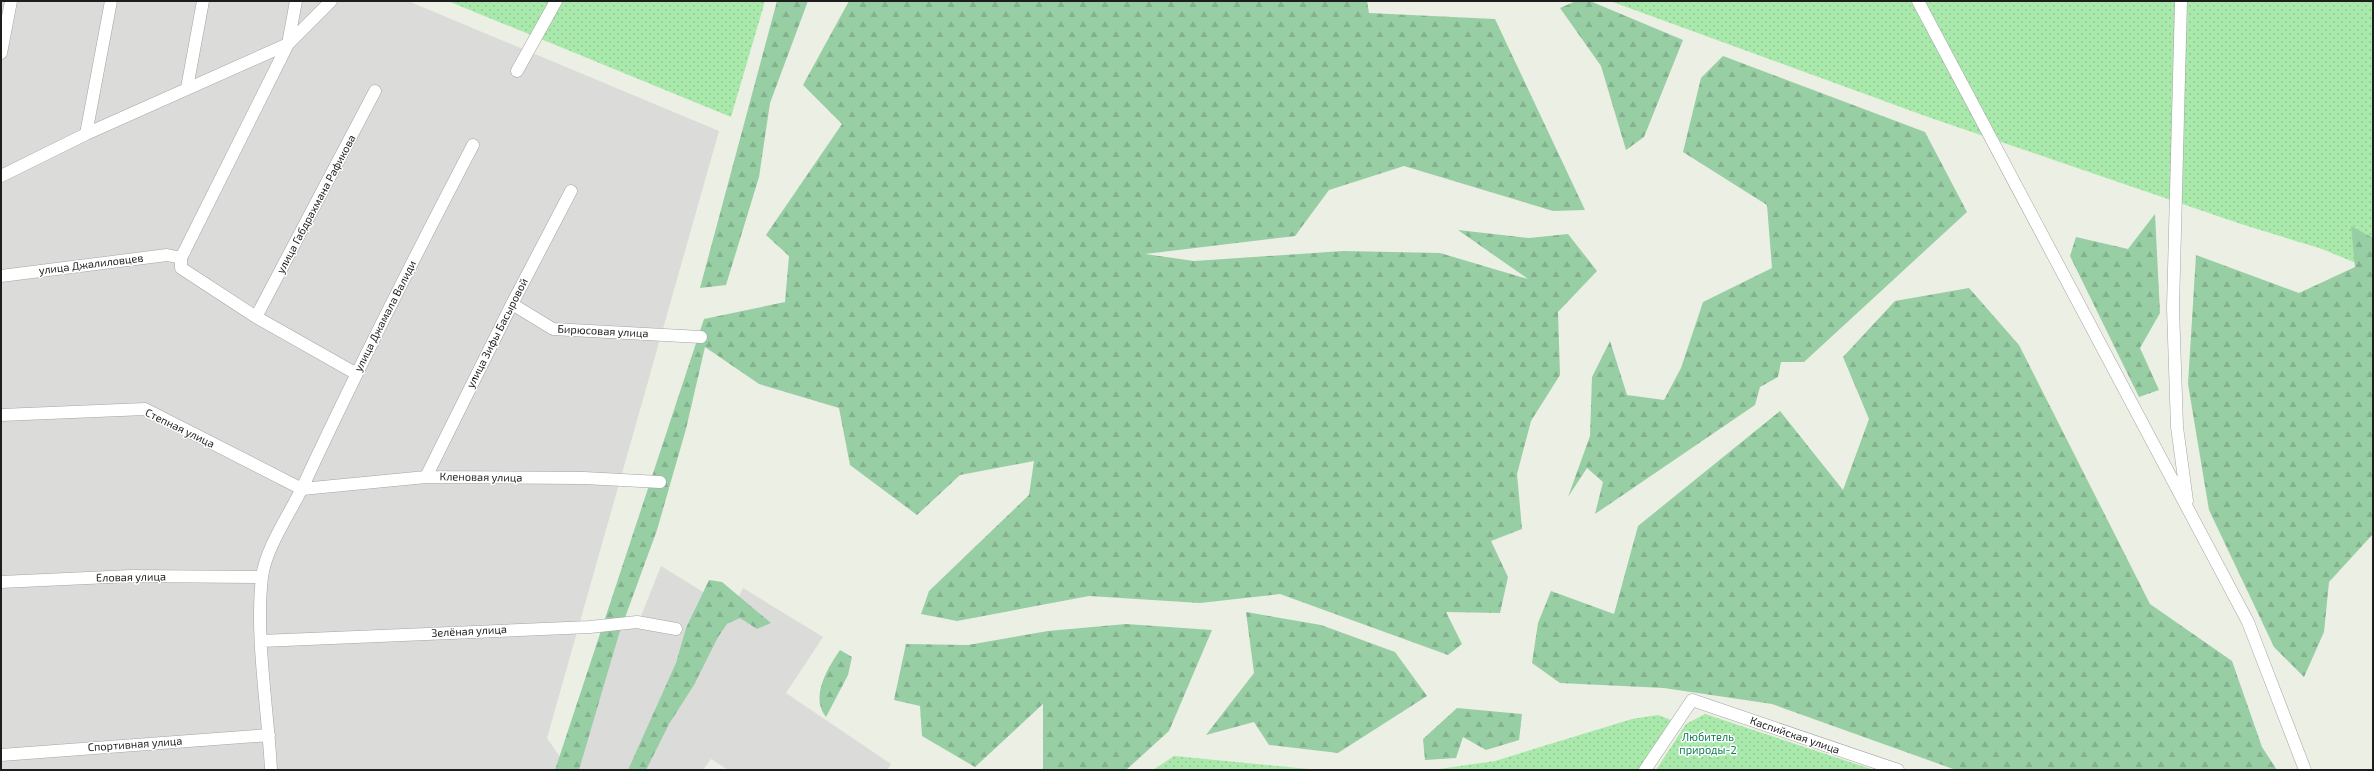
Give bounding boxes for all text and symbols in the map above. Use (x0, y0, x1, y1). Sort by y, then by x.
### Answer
street label: улица Габдрахмана Рафикова (273, 132, 359, 276)
street label: улица Джалиловцев (38, 251, 144, 277)
street label: улица Джамала Валиди (351, 258, 419, 374)
street label: улица Зифы Басыровой (463, 276, 531, 390)
street label: Бирюсовая улица (557, 322, 649, 340)
street label: Степная улица (143, 405, 217, 451)
street label: Кленовая улица (440, 469, 522, 485)
street label: Еловая улица (96, 569, 166, 585)
street label: Зелёная улица (431, 622, 507, 640)
street label: Каспийская улица (1748, 713, 1842, 757)
park label: Любитель природы-2 (1679, 730, 1737, 756)
street label: Спортивная улица (87, 734, 183, 754)

